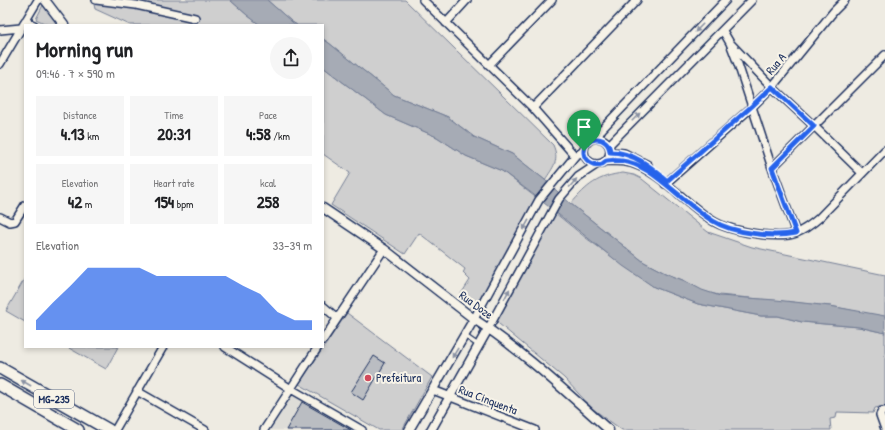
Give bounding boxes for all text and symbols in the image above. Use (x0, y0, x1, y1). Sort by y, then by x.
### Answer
one-way arrow (694, 23, 704, 33)
text: Morning run (36, 34, 133, 64)
button: share (270, 37, 312, 79)
street label: Rua A (762, 49, 790, 78)
text: 09:46 · 7 × 590 m (36, 64, 115, 82)
text: Distance (63, 108, 97, 122)
text: Time (164, 108, 184, 122)
text: Pace (259, 108, 277, 122)
pin (567, 110, 601, 151)
one-way arrow (631, 112, 641, 122)
icon: arrive (573, 116, 595, 138)
text: 4.13 (61, 122, 85, 145)
text: 20:31 (157, 122, 191, 145)
text: 4:58 (246, 122, 271, 145)
text: km (85, 129, 99, 143)
text: /km (271, 129, 290, 143)
text: Elevation (62, 176, 98, 190)
text: Heart rate (153, 176, 195, 190)
text: kcal (260, 176, 276, 190)
one-way arrow (569, 178, 578, 188)
text: 42 (68, 190, 82, 213)
text: 154 (155, 190, 174, 213)
text: 258 (257, 190, 279, 213)
text: m (82, 197, 92, 211)
text: bpm (174, 197, 194, 211)
one-way arrow (522, 219, 529, 231)
text: Elevation (36, 236, 79, 254)
text: 33–39 m (272, 236, 312, 254)
street label: Rua Doze (456, 287, 497, 323)
one-way arrow (503, 289, 510, 300)
one-way arrow (451, 347, 458, 359)
place label: Prefeitura (376, 369, 421, 386)
marker: Prefeitura (363, 373, 373, 383)
one-way arrow (20, 379, 32, 386)
street label: Rua Cinquenta (456, 381, 520, 419)
road number: MG-235 (34, 390, 74, 408)

